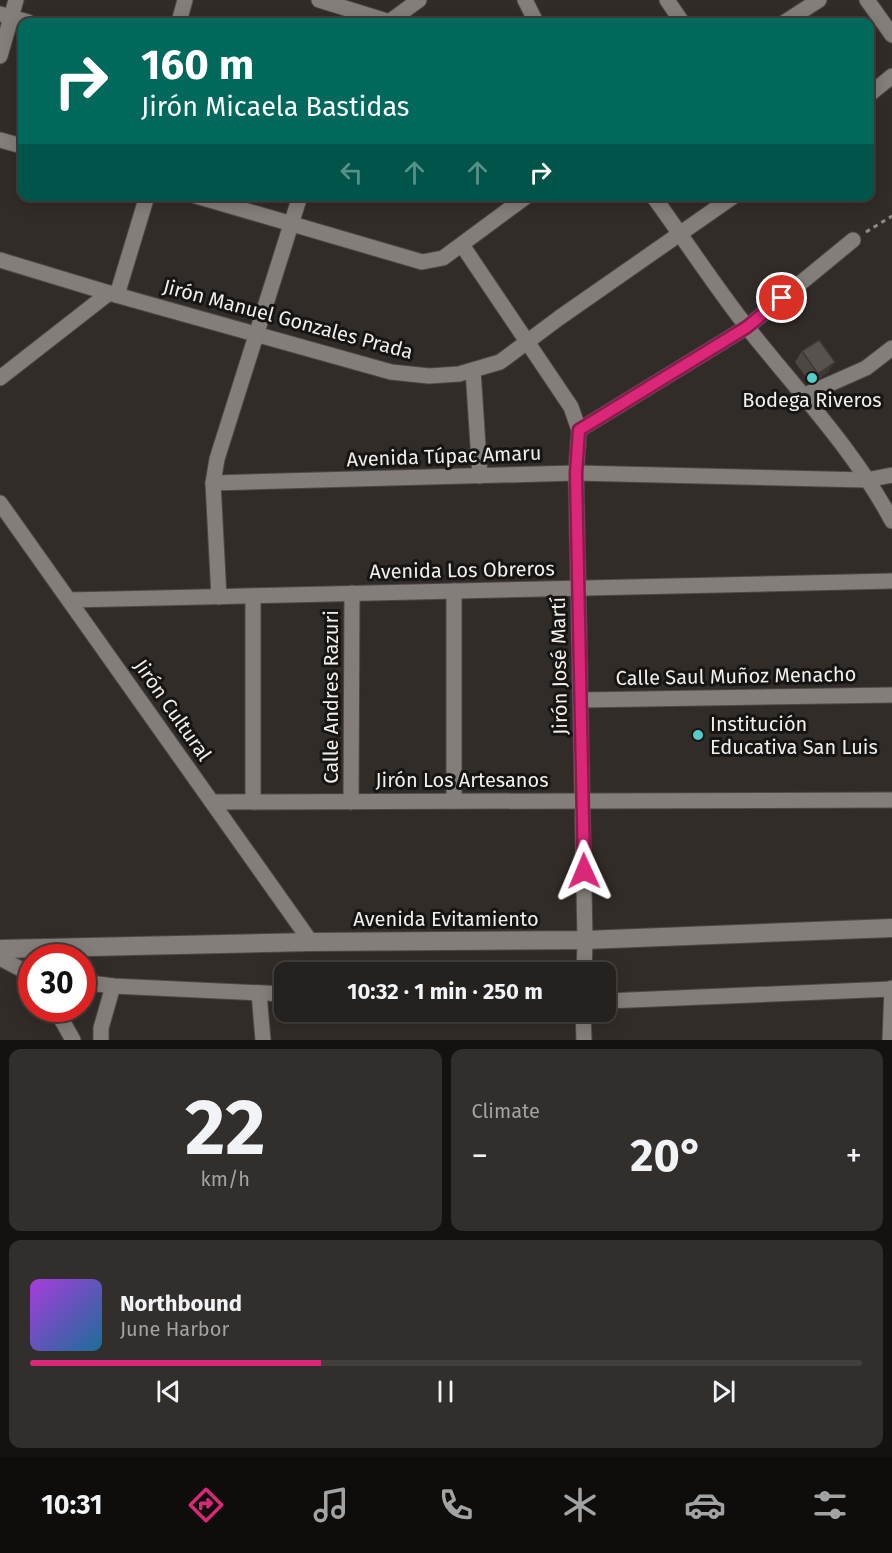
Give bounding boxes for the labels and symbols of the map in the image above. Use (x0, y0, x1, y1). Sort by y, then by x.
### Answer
pin (756, 272, 807, 323)
street label: Jirón Manuel Gonzales Prada (160, 274, 416, 364)
marker: Bodega Riveros (805, 371, 819, 385)
place label: Bodega Riveros (742, 388, 882, 412)
street label: Avenida Túpac Amaru (346, 441, 542, 471)
street label: Avenida Los Obreros (369, 556, 555, 584)
street label: Jirón José Martí (546, 596, 572, 735)
street label: Calle Andres Razuri (319, 610, 343, 784)
street label: Jirón Cultural (129, 655, 217, 765)
street label: Calle Saul Muñoz Menacho (616, 662, 856, 690)
place label: Institución Educativa San Luis (710, 712, 878, 759)
marker: Institución Educativa San Luis (691, 728, 705, 742)
street label: Jirón Los Artesanos (375, 768, 549, 792)
position arrow (552, 839, 616, 903)
street label: Avenida Evitamiento (353, 907, 539, 931)
speed limit sign: 30 (18, 944, 96, 1022)

